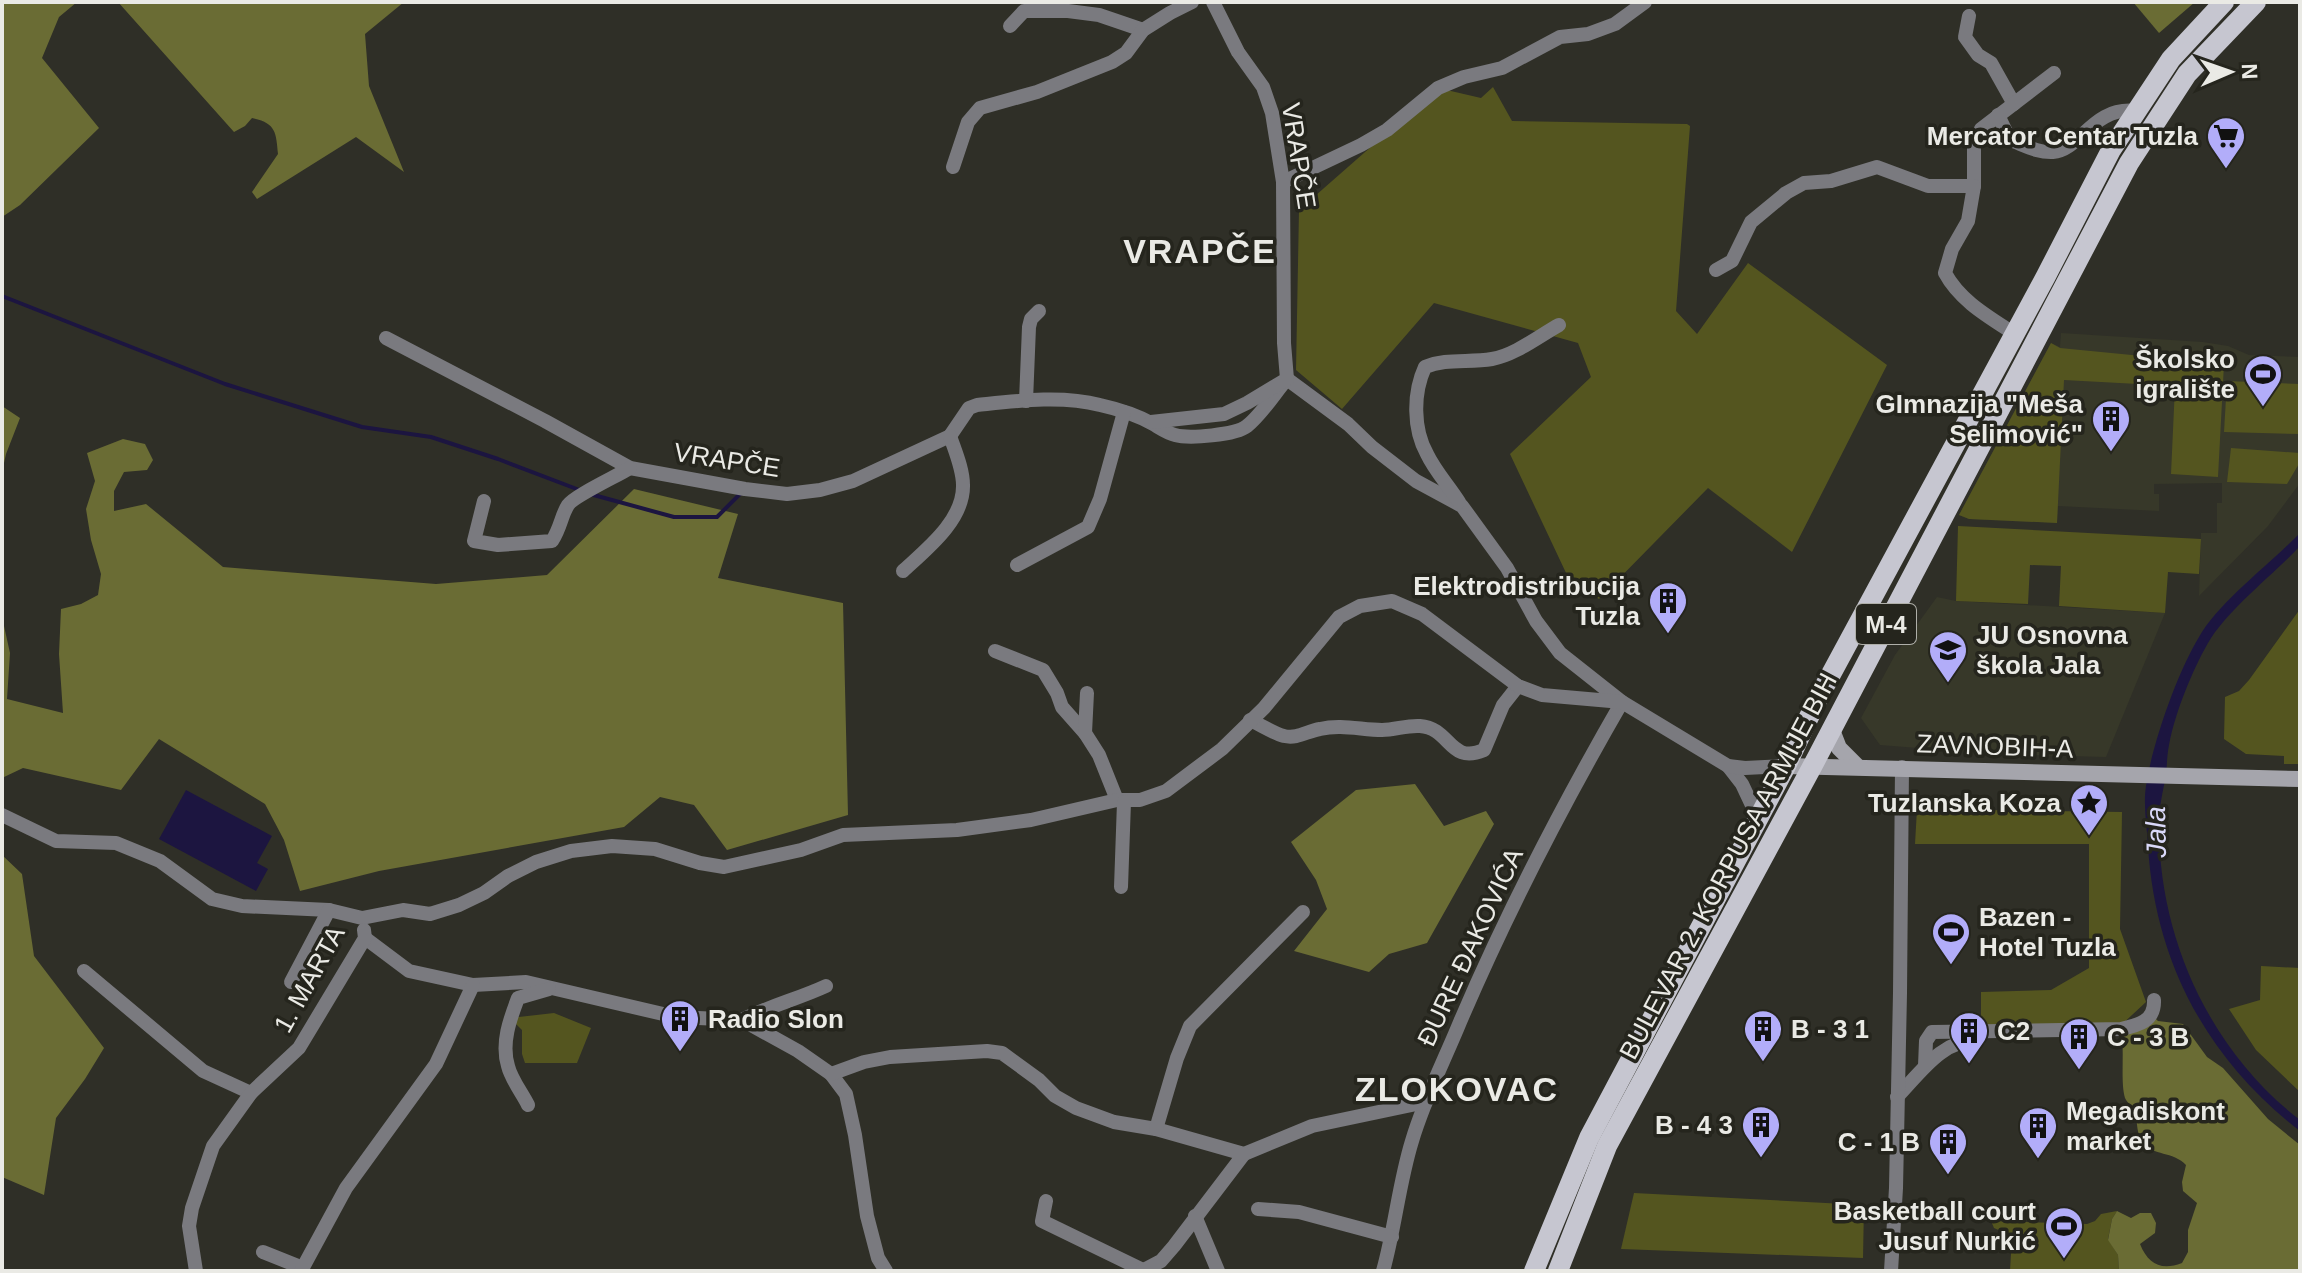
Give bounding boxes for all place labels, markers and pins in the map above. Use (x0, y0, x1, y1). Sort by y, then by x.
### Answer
supermarket icon: Mercator Centar Tuzla (2205, 115, 2247, 170)
place label: Mercator Centar Tuzla (1927, 121, 2199, 151)
place label: Školsko igralište (2135, 344, 2235, 404)
sports icon: Školsko igralište (2242, 353, 2284, 408)
place label: GImnazija "Meša Selimović" (1876, 389, 2084, 449)
building icon: GImnazija "Meša Selimović" (2090, 398, 2132, 453)
place label: Elektrodistribucija Tuzla (1413, 571, 1641, 631)
building icon: Elektrodistribucija Tuzla (1647, 580, 1689, 635)
place label: JU Osnovna škola Jala (1976, 620, 2128, 680)
school or university icon: JU Osnovna škola Jala (1927, 629, 1969, 684)
place icon: Tuzlanska Koza (2068, 782, 2110, 837)
place label: Tuzlanska Koza (1868, 788, 2062, 818)
place label: Bazen - Hotel Tuzla (1979, 902, 2116, 962)
sports icon: Bazen - Hotel Tuzla (1930, 911, 1972, 966)
building icon: Radio Slon (659, 998, 701, 1053)
place label: Radio Slon (708, 1004, 844, 1034)
building icon: B - 3 1 (1742, 1008, 1784, 1063)
building icon: C2 (1948, 1010, 1990, 1065)
place label: B - 3 1 (1791, 1014, 1869, 1044)
place label: C2 (1997, 1016, 2030, 1046)
building icon: C - 3 B (2058, 1016, 2100, 1071)
place label: C - 3 B (2107, 1022, 2189, 1052)
place label: Megadiskont market (2066, 1096, 2225, 1156)
building icon: B - 4 3 (1740, 1104, 1782, 1159)
building icon: Megadiskont market (2017, 1105, 2059, 1160)
place label: B - 4 3 (1655, 1110, 1733, 1140)
building icon: C - 1 B (1927, 1121, 1969, 1176)
place label: C - 1 B (1838, 1127, 1920, 1157)
place label: Basketball court Jusuf Nurkić (1834, 1196, 2036, 1256)
sports icon: Basketball court Jusuf Nurkić (2043, 1205, 2085, 1260)

